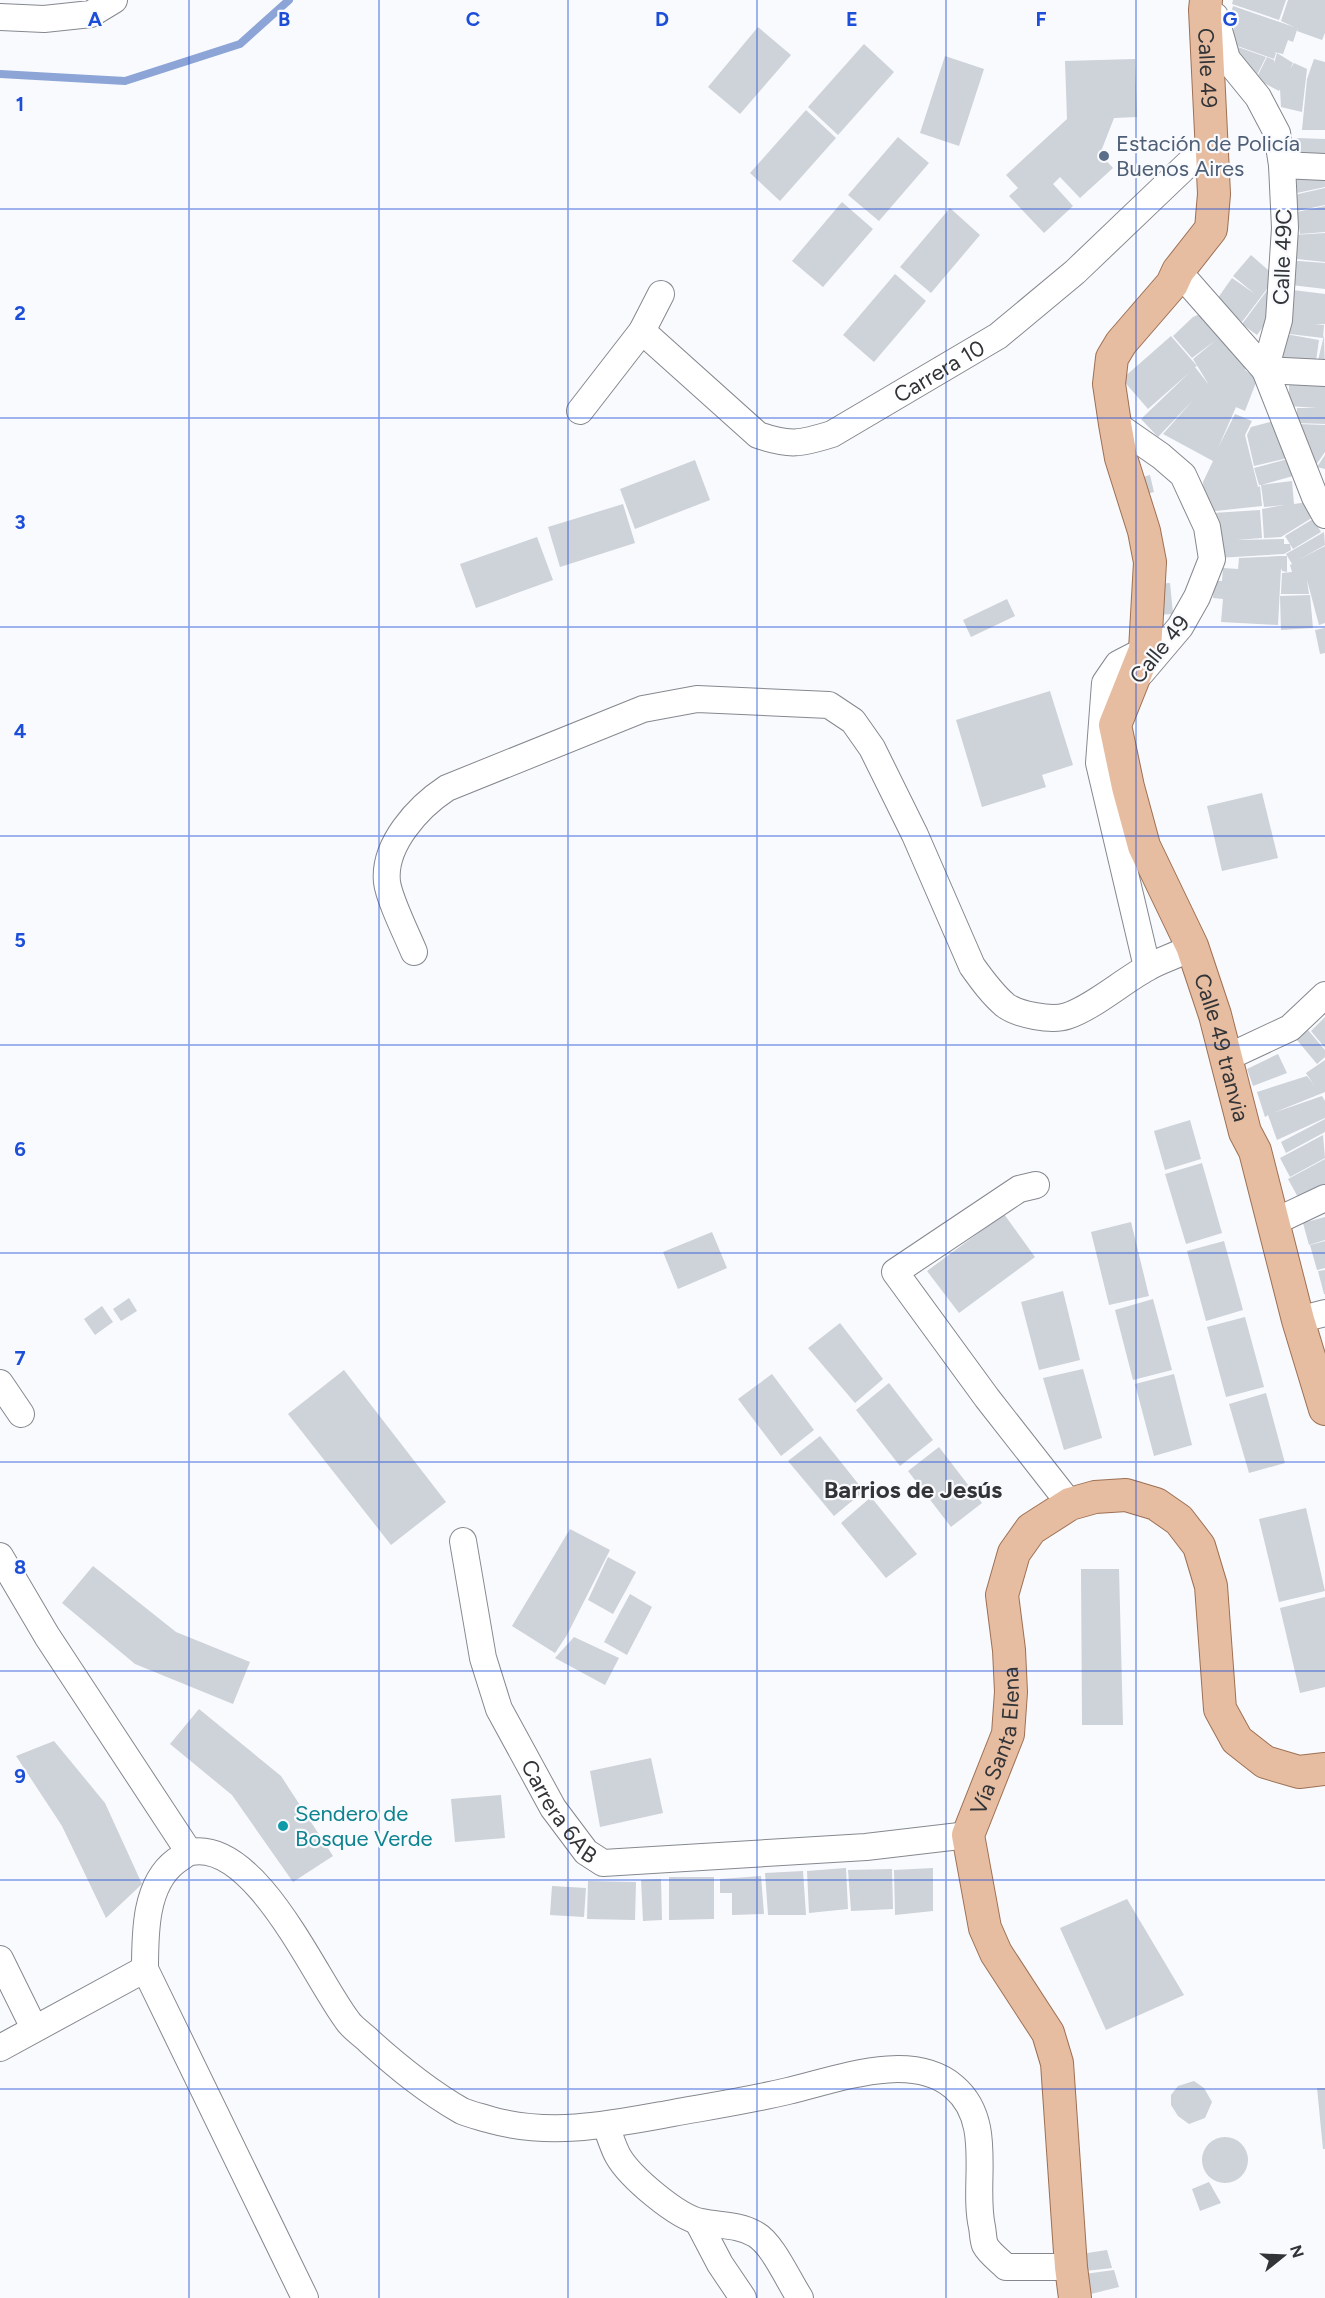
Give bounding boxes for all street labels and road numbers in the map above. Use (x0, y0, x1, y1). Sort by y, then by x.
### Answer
street label: Calle 49 (1192, 27, 1223, 109)
street label: Calle 49C (1267, 208, 1298, 306)
street label: Carrera 10 (889, 334, 990, 409)
street label: Calle 49 (1124, 610, 1195, 689)
street label: Calle 49 tranvia (1188, 970, 1255, 1124)
street label: Vía Santa Elena (965, 1666, 1025, 1818)
street label: Carrera 6AB (515, 1755, 602, 1869)

